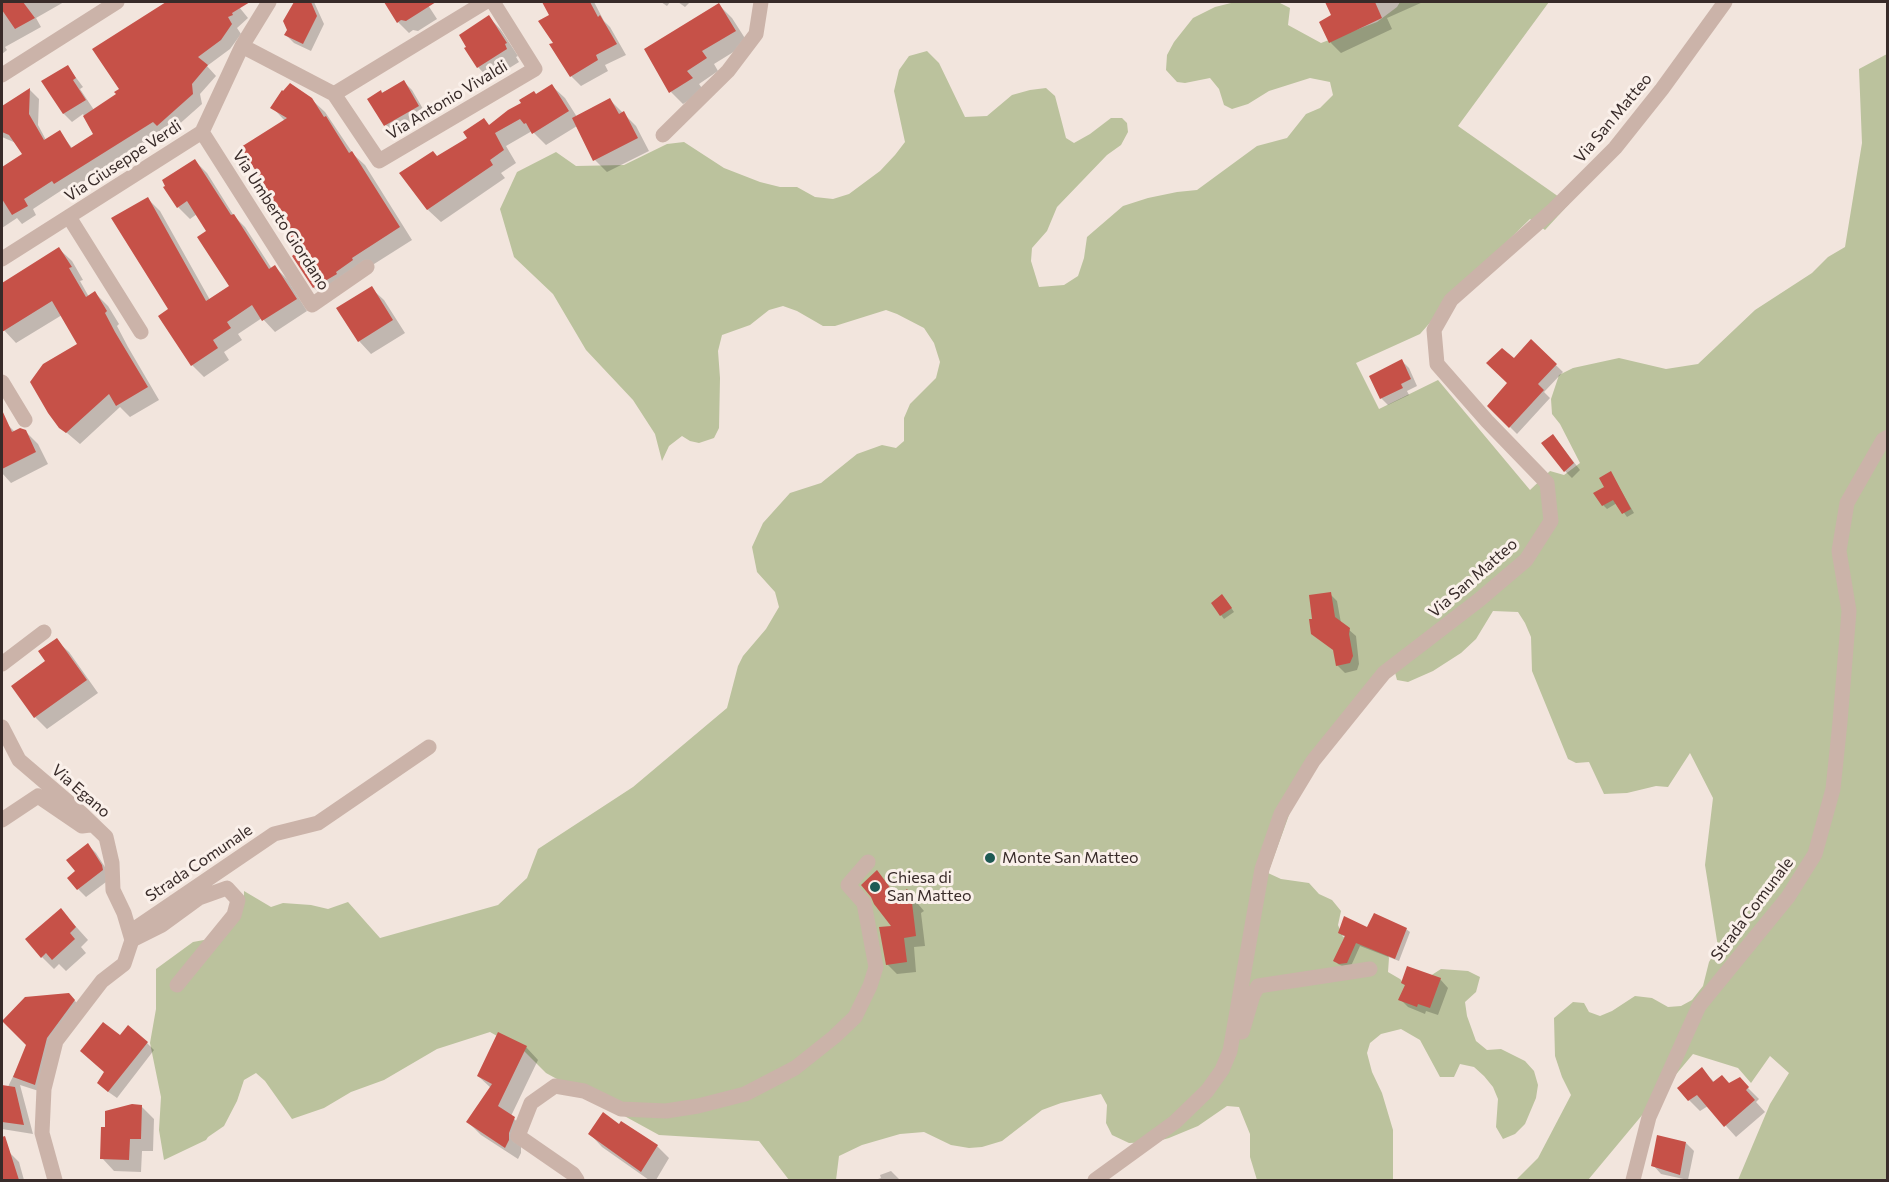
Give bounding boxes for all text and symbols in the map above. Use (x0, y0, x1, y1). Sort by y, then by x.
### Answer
street label: Via Antonio Vivaldi (383, 56, 511, 144)
street label: Via San Matteo (1570, 69, 1656, 167)
street label: Via Giuseppe Verdi (61, 116, 185, 206)
street label: Via Umberto Giordano (228, 146, 334, 294)
street label: Via San Matteo (1425, 534, 1521, 622)
street label: Via Egano (48, 760, 114, 822)
street label: Strada Comunale (142, 820, 256, 906)
place label: Monte San Matteo (1002, 848, 1138, 868)
marker: Monte San Matteo (983, 851, 997, 865)
street label: Strada Comunale (1707, 854, 1797, 964)
place label: Chiesa di San Matteo (887, 868, 972, 906)
marker: Chiesa di San Matteo (868, 880, 882, 894)

